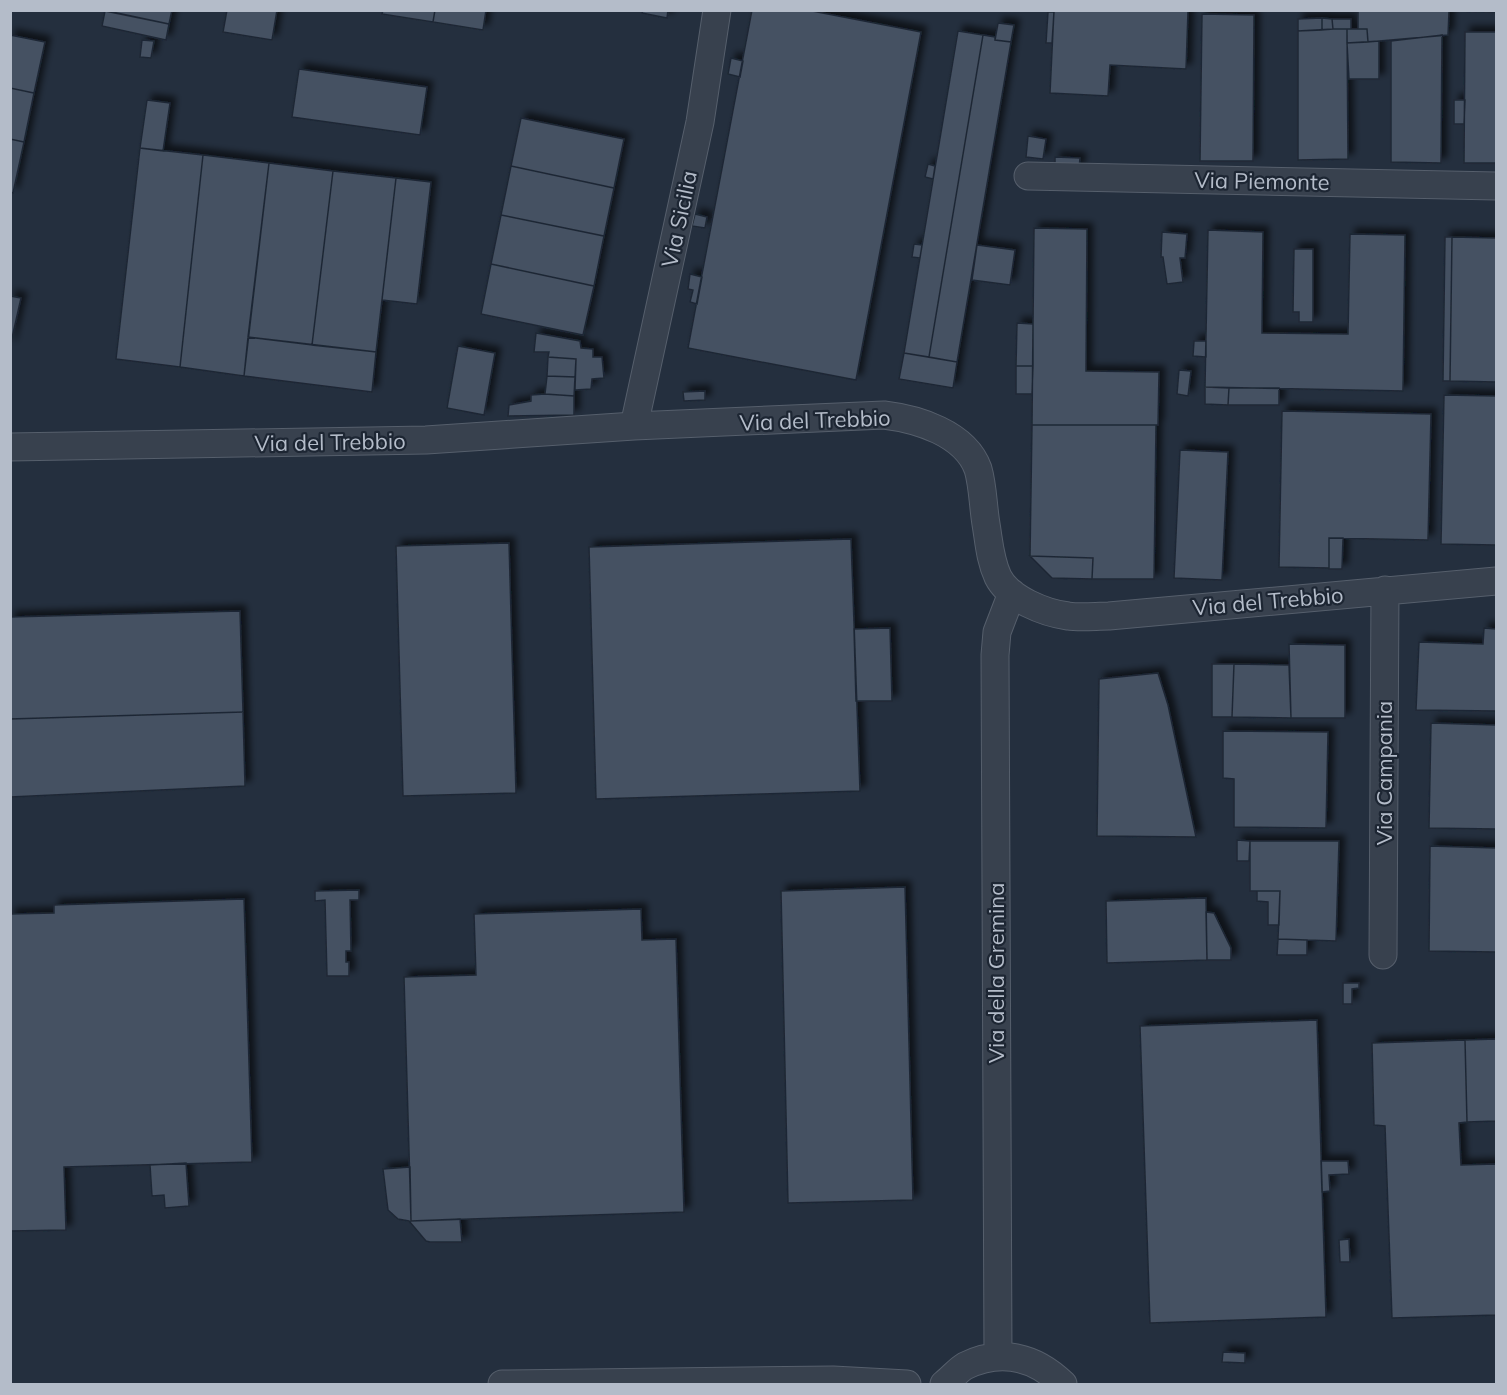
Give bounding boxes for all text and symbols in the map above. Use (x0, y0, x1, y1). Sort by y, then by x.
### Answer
street label: Via Piemonte (1194, 166, 1330, 196)
street label: Via Sicilia (655, 168, 703, 270)
street label: Via del Trebbio (739, 403, 891, 437)
street label: Via del Trebbio (254, 427, 406, 457)
street label: Via del Trebbio (1191, 580, 1345, 622)
street label: Via Campania (1370, 701, 1398, 845)
street label: Via della Gremina (982, 883, 1010, 1063)

